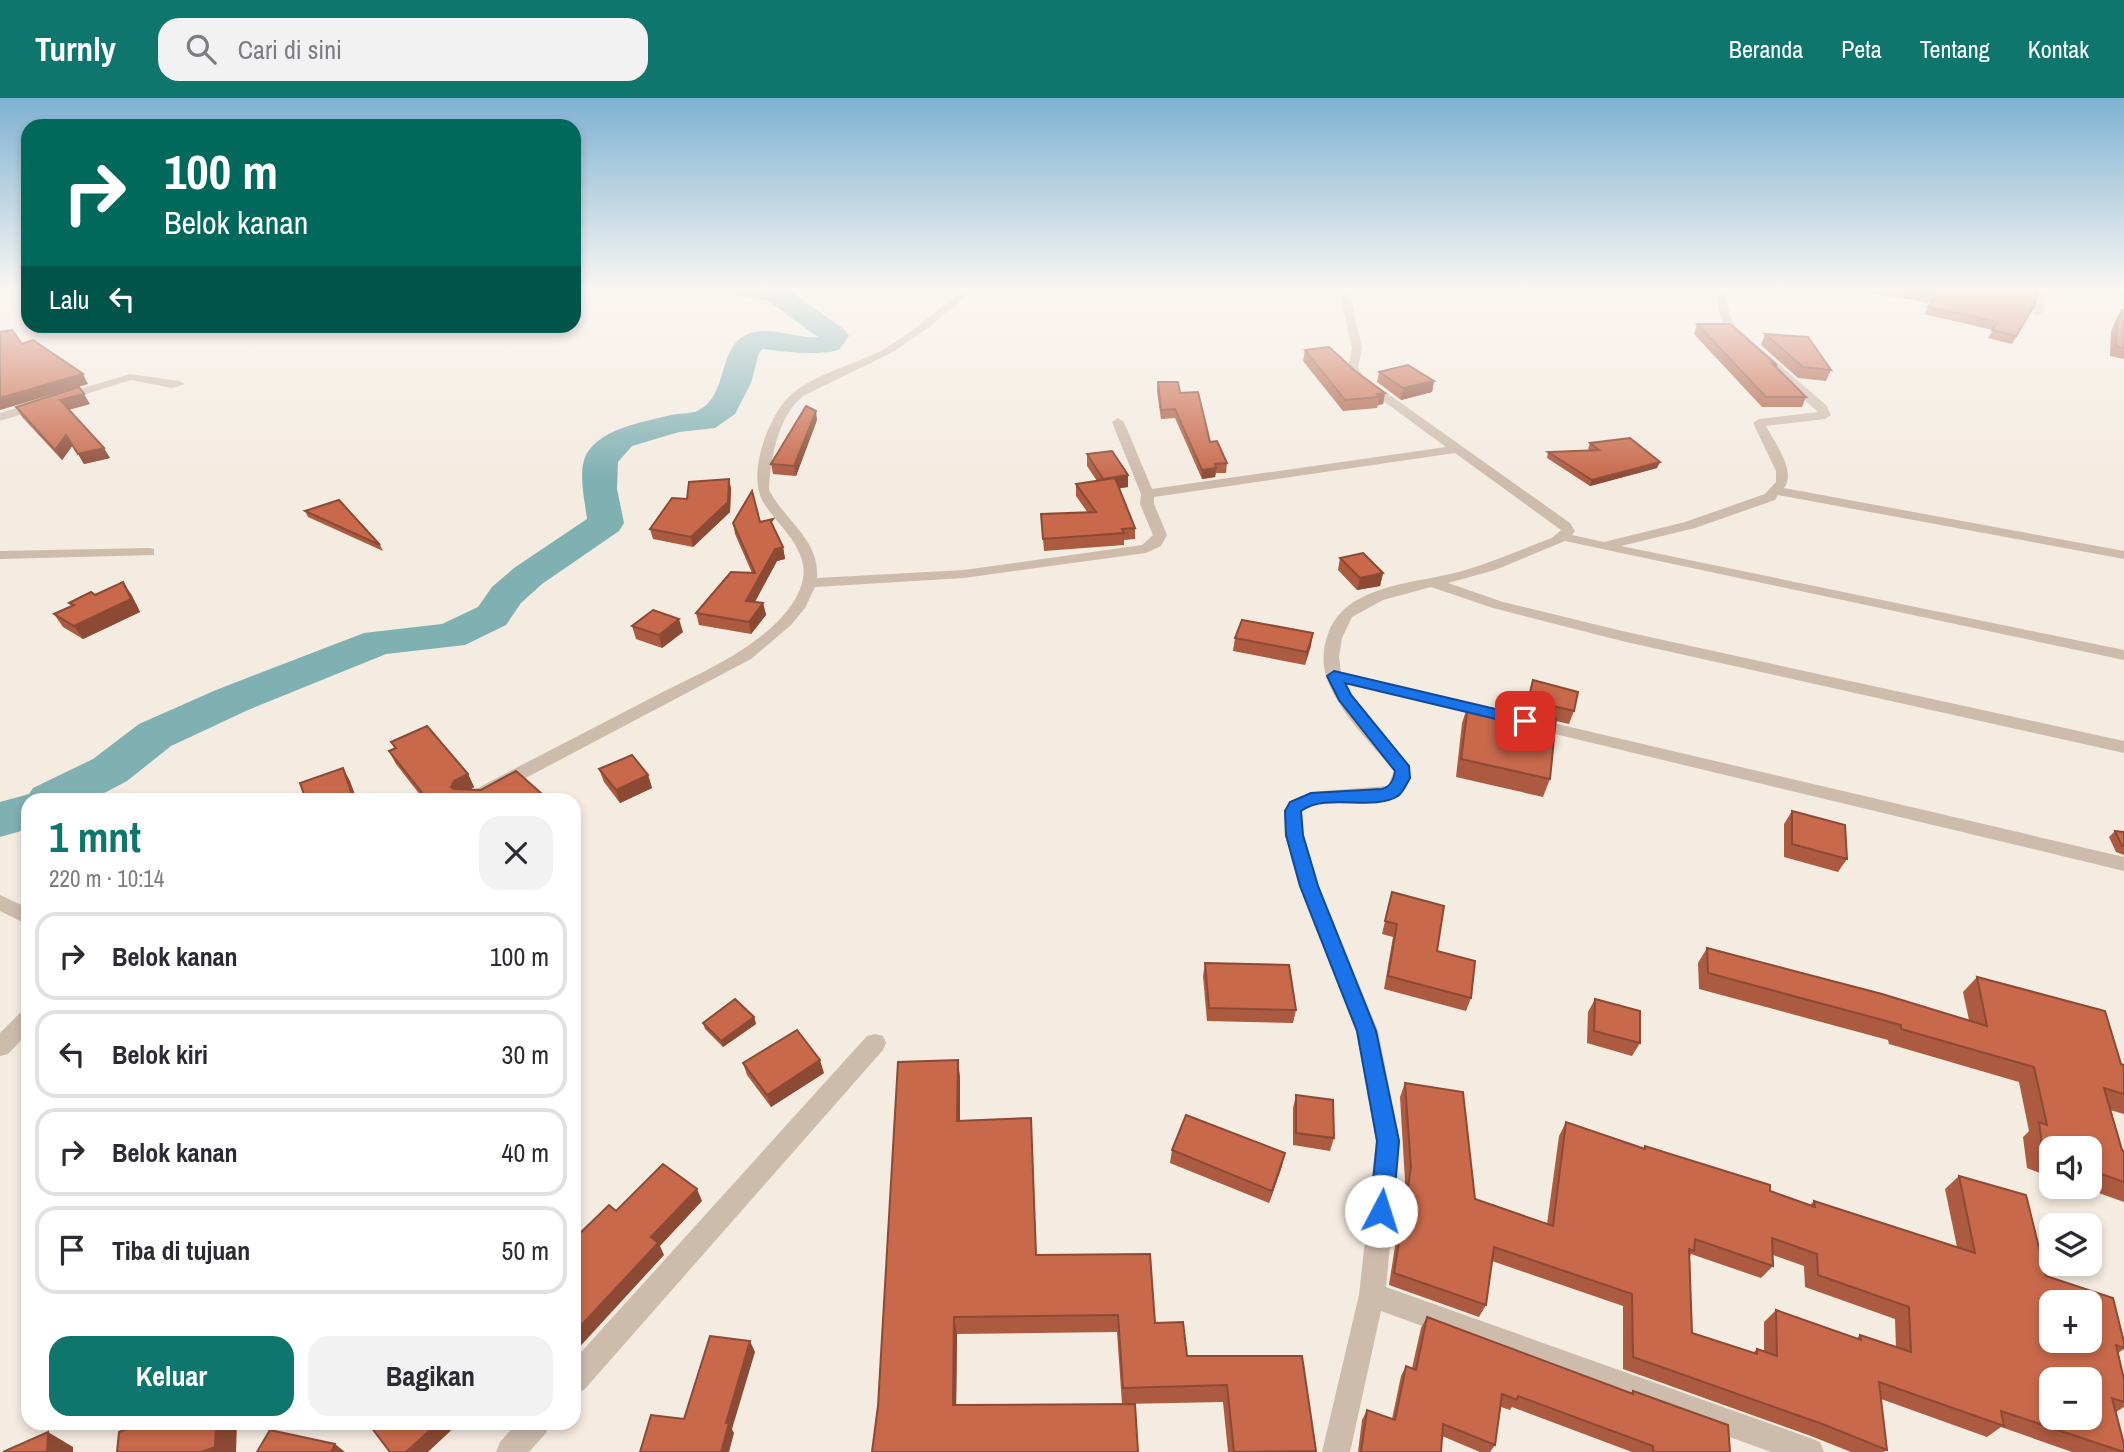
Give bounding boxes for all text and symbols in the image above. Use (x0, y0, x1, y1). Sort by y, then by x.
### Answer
search box (158, 18, 648, 81)
text: Turnly (35, 27, 116, 71)
icon: search (182, 30, 220, 68)
text: Cari di sini (238, 32, 342, 67)
text: Beranda (1729, 33, 1803, 65)
text: Peta (1841, 33, 1882, 65)
text: Tentang (1920, 33, 1990, 65)
text: Kontak (2028, 33, 2089, 65)
text: 100 m (164, 138, 278, 204)
icon: right (49, 147, 140, 238)
text: Belok kanan (164, 201, 308, 244)
icon: left (103, 280, 141, 318)
text: Lalu (49, 282, 89, 317)
pin (1495, 691, 1555, 751)
icon: arrive (1506, 702, 1544, 740)
text: 1 mnt (49, 809, 141, 865)
button: close (479, 816, 553, 890)
text: 220 m · 10:14 (49, 863, 164, 894)
icon: right (53, 937, 91, 975)
text: Belok kanan (112, 939, 238, 974)
text: 100 m (490, 939, 549, 974)
icon: left (53, 1035, 91, 1073)
text: Belok kiri (112, 1037, 208, 1072)
text: 30 m (502, 1037, 549, 1072)
icon: right (53, 1133, 91, 1171)
text: Belok kanan (112, 1135, 238, 1170)
text: 40 m (502, 1135, 549, 1170)
map controls (2039, 1136, 2102, 1430)
button: sound (2039, 1136, 2102, 1199)
position arrow (1344, 1174, 1418, 1248)
button: layers (2039, 1213, 2102, 1276)
icon: arrive (53, 1231, 91, 1269)
text: Tiba di tujuan (112, 1233, 250, 1268)
text: 50 m (502, 1233, 549, 1268)
button: + (2039, 1290, 2102, 1353)
button: Keluar (49, 1336, 294, 1416)
button: Bagikan (308, 1336, 553, 1416)
button: − (2039, 1367, 2102, 1430)

